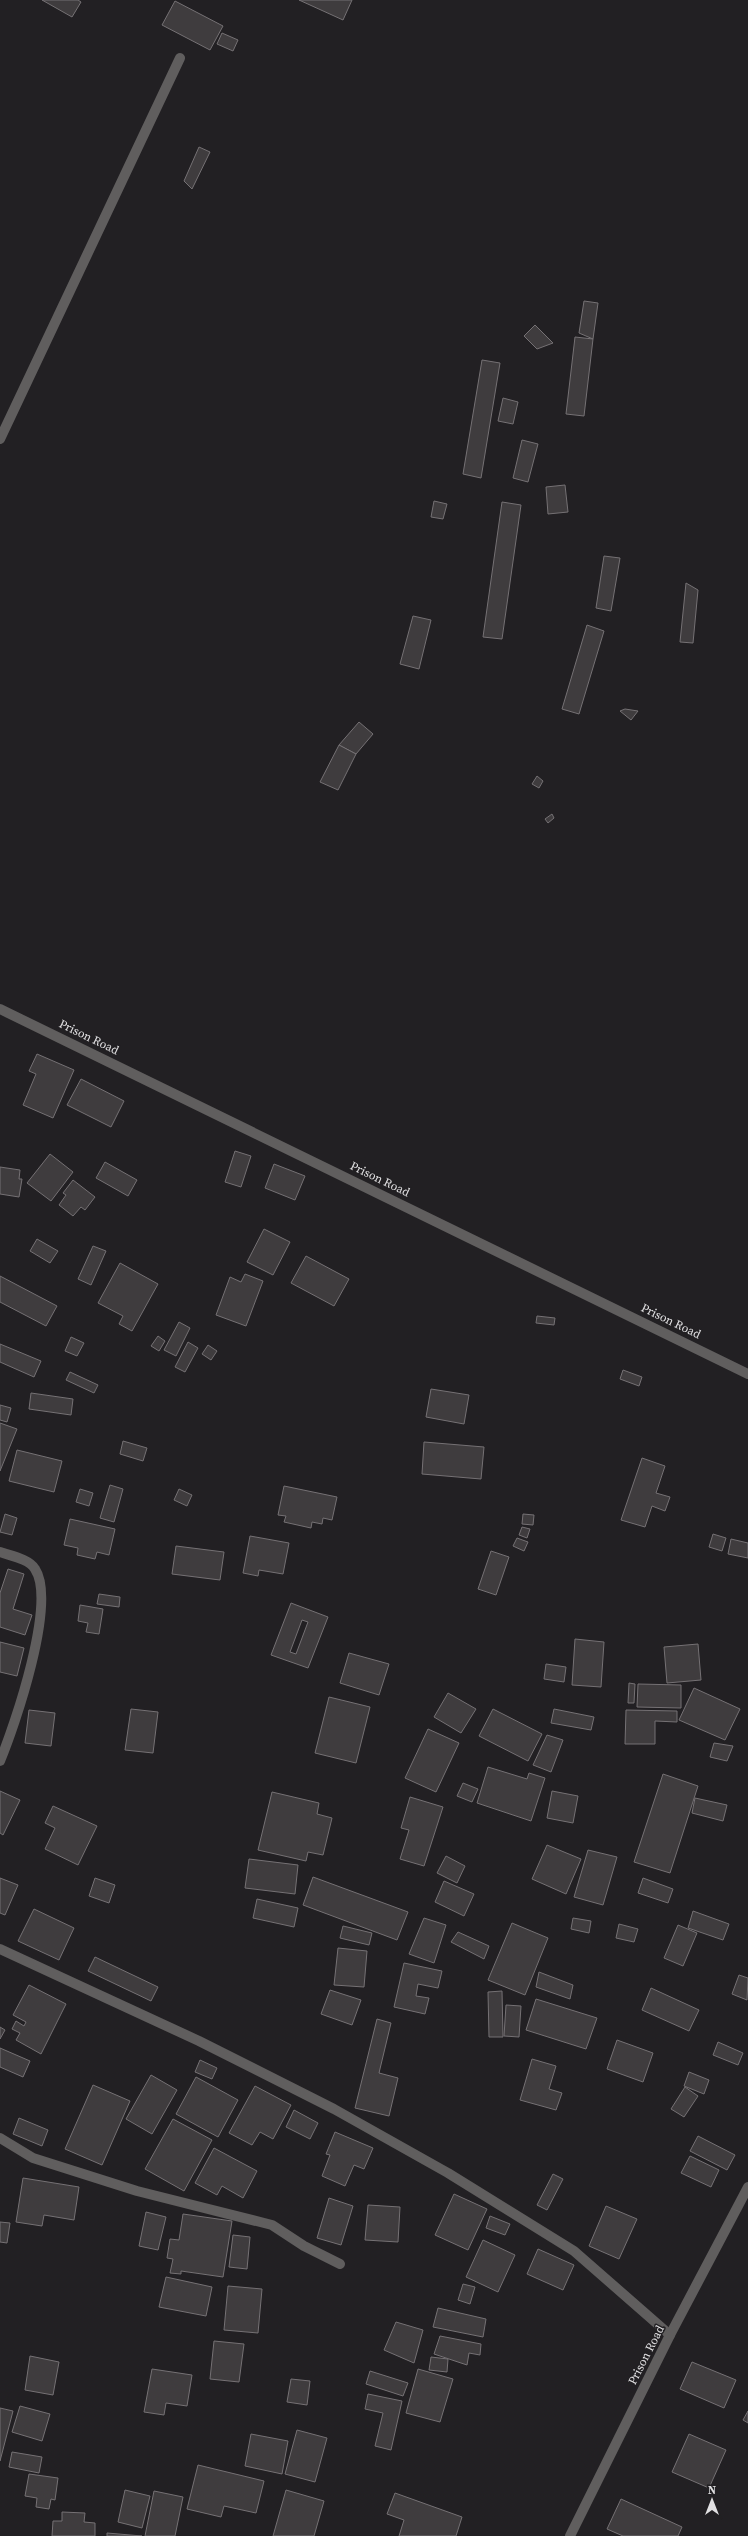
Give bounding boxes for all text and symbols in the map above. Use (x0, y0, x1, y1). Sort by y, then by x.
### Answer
street label: Prison Road (56, 1016, 122, 1058)
street label: Prison Road (347, 1158, 413, 1200)
street label: Prison Road (638, 1300, 704, 1342)
street label: Prison Road (624, 2322, 668, 2387)
north arrow (692, 2480, 732, 2520)
text: N (708, 2483, 716, 2498)

